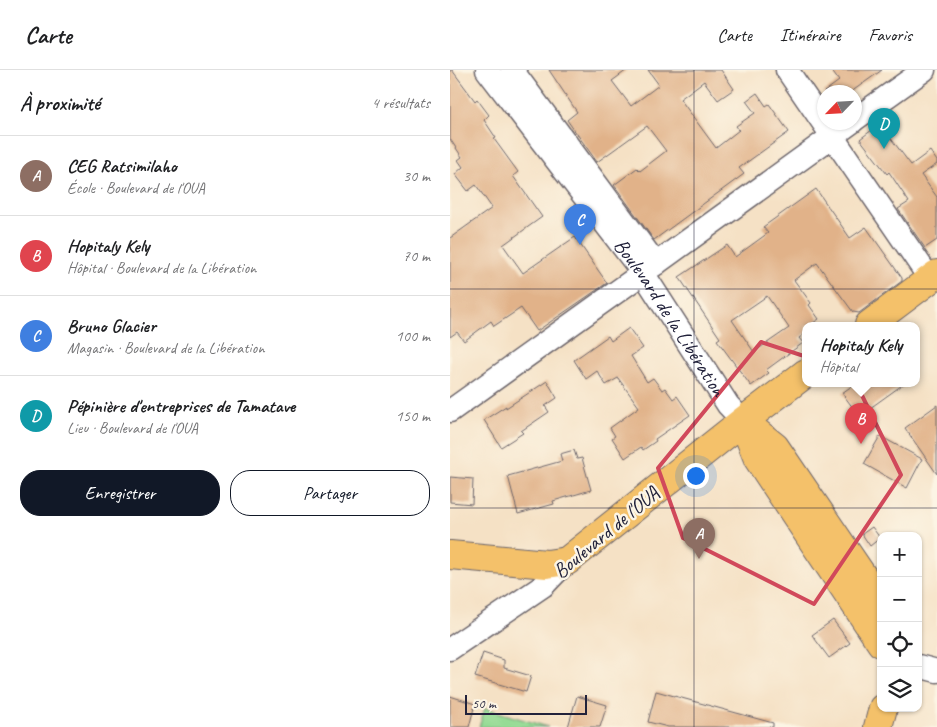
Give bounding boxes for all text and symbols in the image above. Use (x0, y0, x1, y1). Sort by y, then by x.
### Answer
text: Carte (25, 20, 72, 50)
text: Carte (717, 24, 752, 46)
text: Itinéraire (780, 24, 841, 46)
text: Favoris (869, 24, 912, 46)
north arrow (817, 85, 862, 130)
text: À proximité (20, 90, 100, 116)
text: 4 résultats (371, 93, 430, 113)
pin: D (868, 108, 900, 149)
text: CEG Ratsimilaho (67, 154, 177, 178)
text: A (32, 166, 40, 186)
text: 30 m (403, 166, 430, 186)
text: École · Boulevard de l'OUA (67, 178, 205, 198)
pin: C (564, 204, 596, 245)
street label: Boulevard de la Libération (608, 233, 733, 403)
text: Hopitaly Kely (67, 234, 150, 258)
text: B (32, 246, 40, 266)
text: 70 m (403, 246, 430, 266)
text: Hôpital · Boulevard de la Libération (67, 258, 256, 278)
text: Bruno Glacier (67, 314, 156, 338)
popup (802, 322, 920, 387)
text: C (32, 326, 40, 346)
text: 100 m (396, 326, 430, 346)
text: Hopitaly Kely (820, 333, 902, 357)
text: Magasin · Boulevard de la Libération (67, 338, 264, 358)
text: Hôpital (820, 357, 858, 377)
text: Pépinière d'entreprises de Tamatave (67, 394, 295, 418)
pin: B (845, 403, 877, 444)
text: D (31, 406, 41, 426)
text: 150 m (396, 406, 430, 426)
text: Lieu · Boulevard de l'OUA (67, 418, 198, 438)
your location (683, 463, 709, 489)
button: Enregistrer (20, 470, 220, 516)
button: Partager (230, 470, 430, 516)
street label: Boulevard de l'OUA (548, 480, 665, 584)
pin: A (683, 518, 715, 559)
map controls (877, 532, 922, 712)
button: + (877, 532, 922, 577)
button: − (877, 577, 922, 622)
button: locate (877, 622, 922, 667)
button: layers (877, 667, 922, 712)
scale bar (465, 692, 588, 715)
text: 50 m (472, 695, 496, 712)

